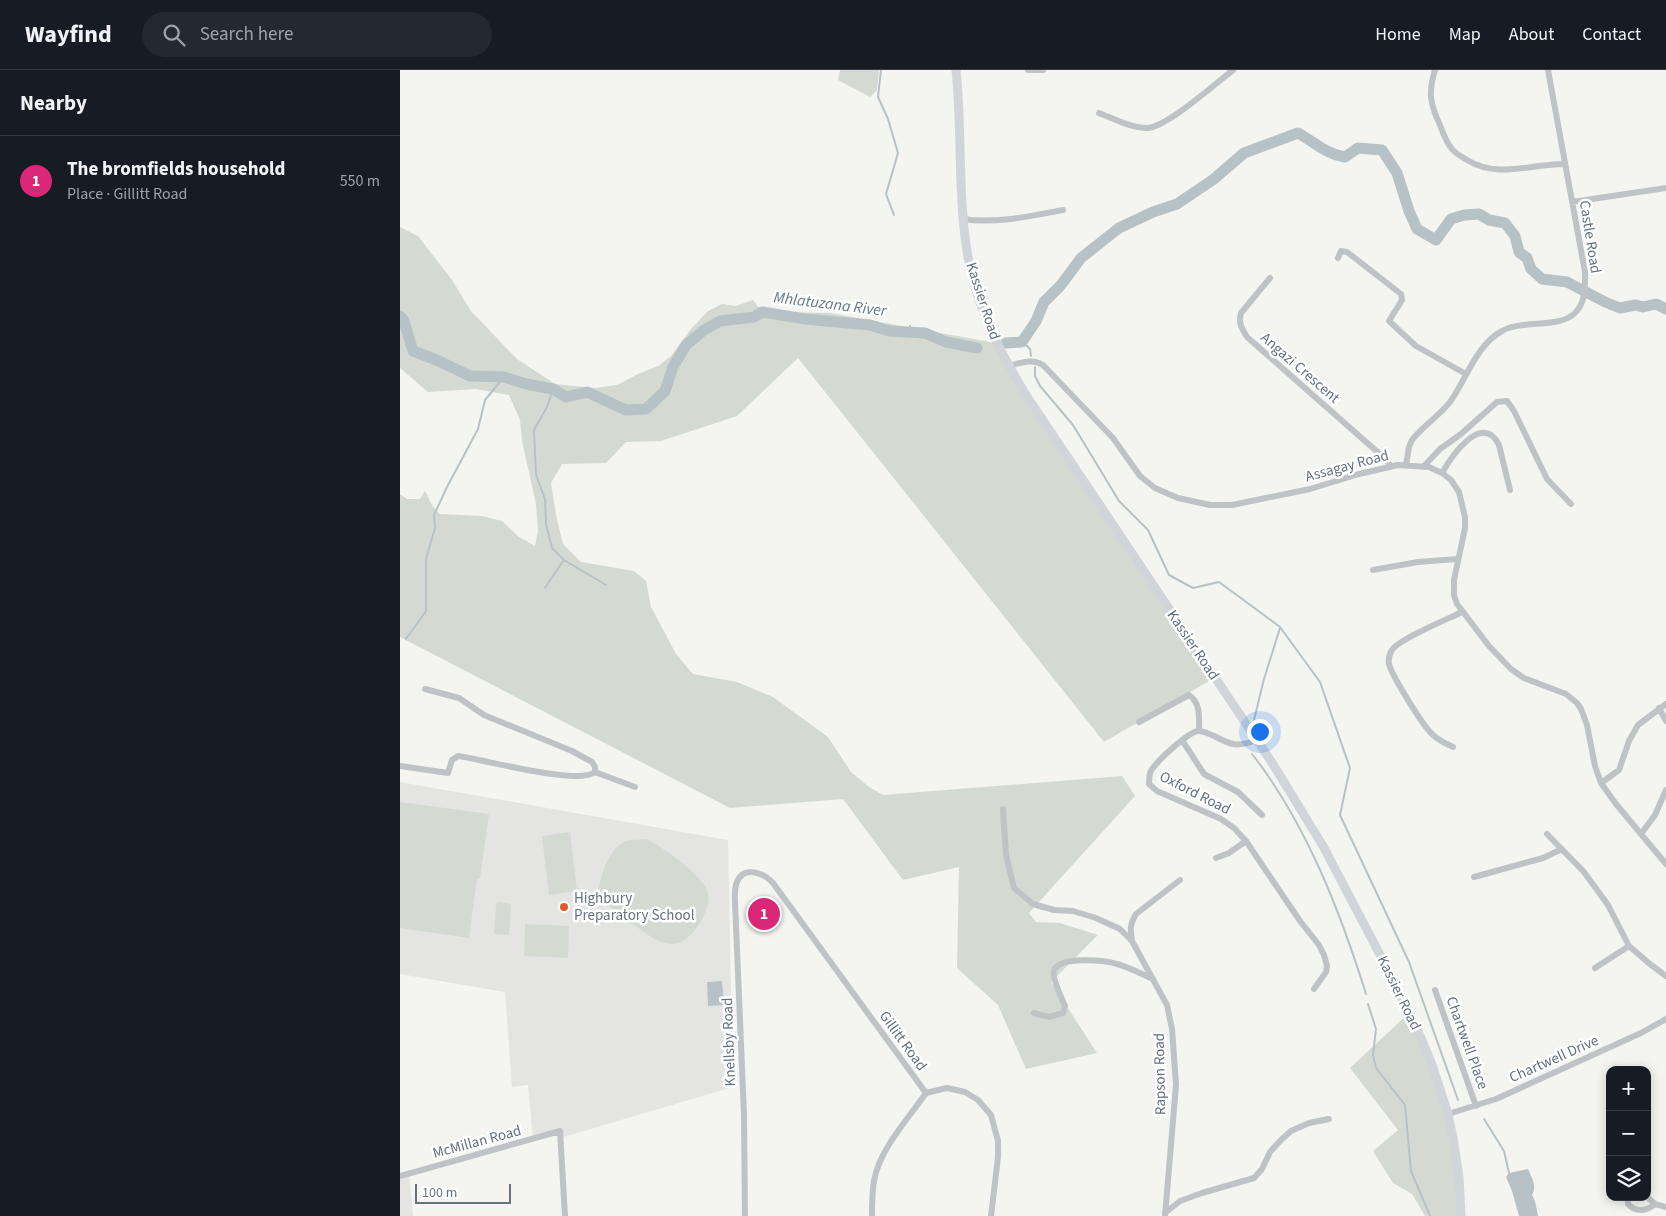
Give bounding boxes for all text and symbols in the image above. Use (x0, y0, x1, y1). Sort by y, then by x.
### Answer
search box (142, 12, 492, 57)
text: Wayfind (25, 17, 112, 52)
icon: search (160, 21, 188, 49)
text: Search here (200, 21, 293, 48)
text: Home (1375, 22, 1421, 47)
text: Map (1449, 22, 1481, 47)
text: About (1509, 22, 1554, 47)
text: Contact (1582, 22, 1641, 47)
text: Nearby (20, 88, 87, 118)
text: The bromfields household (67, 156, 285, 183)
text: 1 (32, 170, 40, 192)
text: 550 m (340, 170, 380, 192)
text: Place · Gillitt Road (67, 183, 187, 205)
street label: Castle Road (1574, 199, 1606, 275)
street label: Kassier Road (961, 260, 1005, 342)
water label: Mhlatuzana River (772, 286, 889, 322)
street label: Angazi Crescent (1256, 328, 1344, 408)
street label: Assagay Road (1303, 445, 1391, 487)
street label: Kassier Road (1162, 606, 1224, 684)
your location (1247, 719, 1273, 745)
street label: Oxford Road (1156, 766, 1234, 820)
place label: Highbury Preparatory School (574, 888, 695, 926)
pin: 1 (748, 895, 780, 933)
marker: Highbury Preparatory School (558, 901, 570, 913)
street label: Kassier Road (1372, 952, 1426, 1034)
street label: Chartwell Place (1441, 994, 1493, 1092)
street label: Knellsby Road (717, 997, 741, 1087)
street label: Gillitt Road (874, 1007, 932, 1075)
street label: Chartwell Drive (1506, 1030, 1602, 1088)
street label: Rapson Road (1149, 1033, 1171, 1115)
map controls (1606, 1066, 1651, 1201)
button: + (1606, 1066, 1651, 1111)
button: − (1606, 1111, 1651, 1156)
street label: McMillan Road (430, 1120, 524, 1164)
button: layers (1606, 1156, 1651, 1201)
scale bar (415, 1181, 511, 1204)
text: 100 m (422, 1183, 457, 1203)

